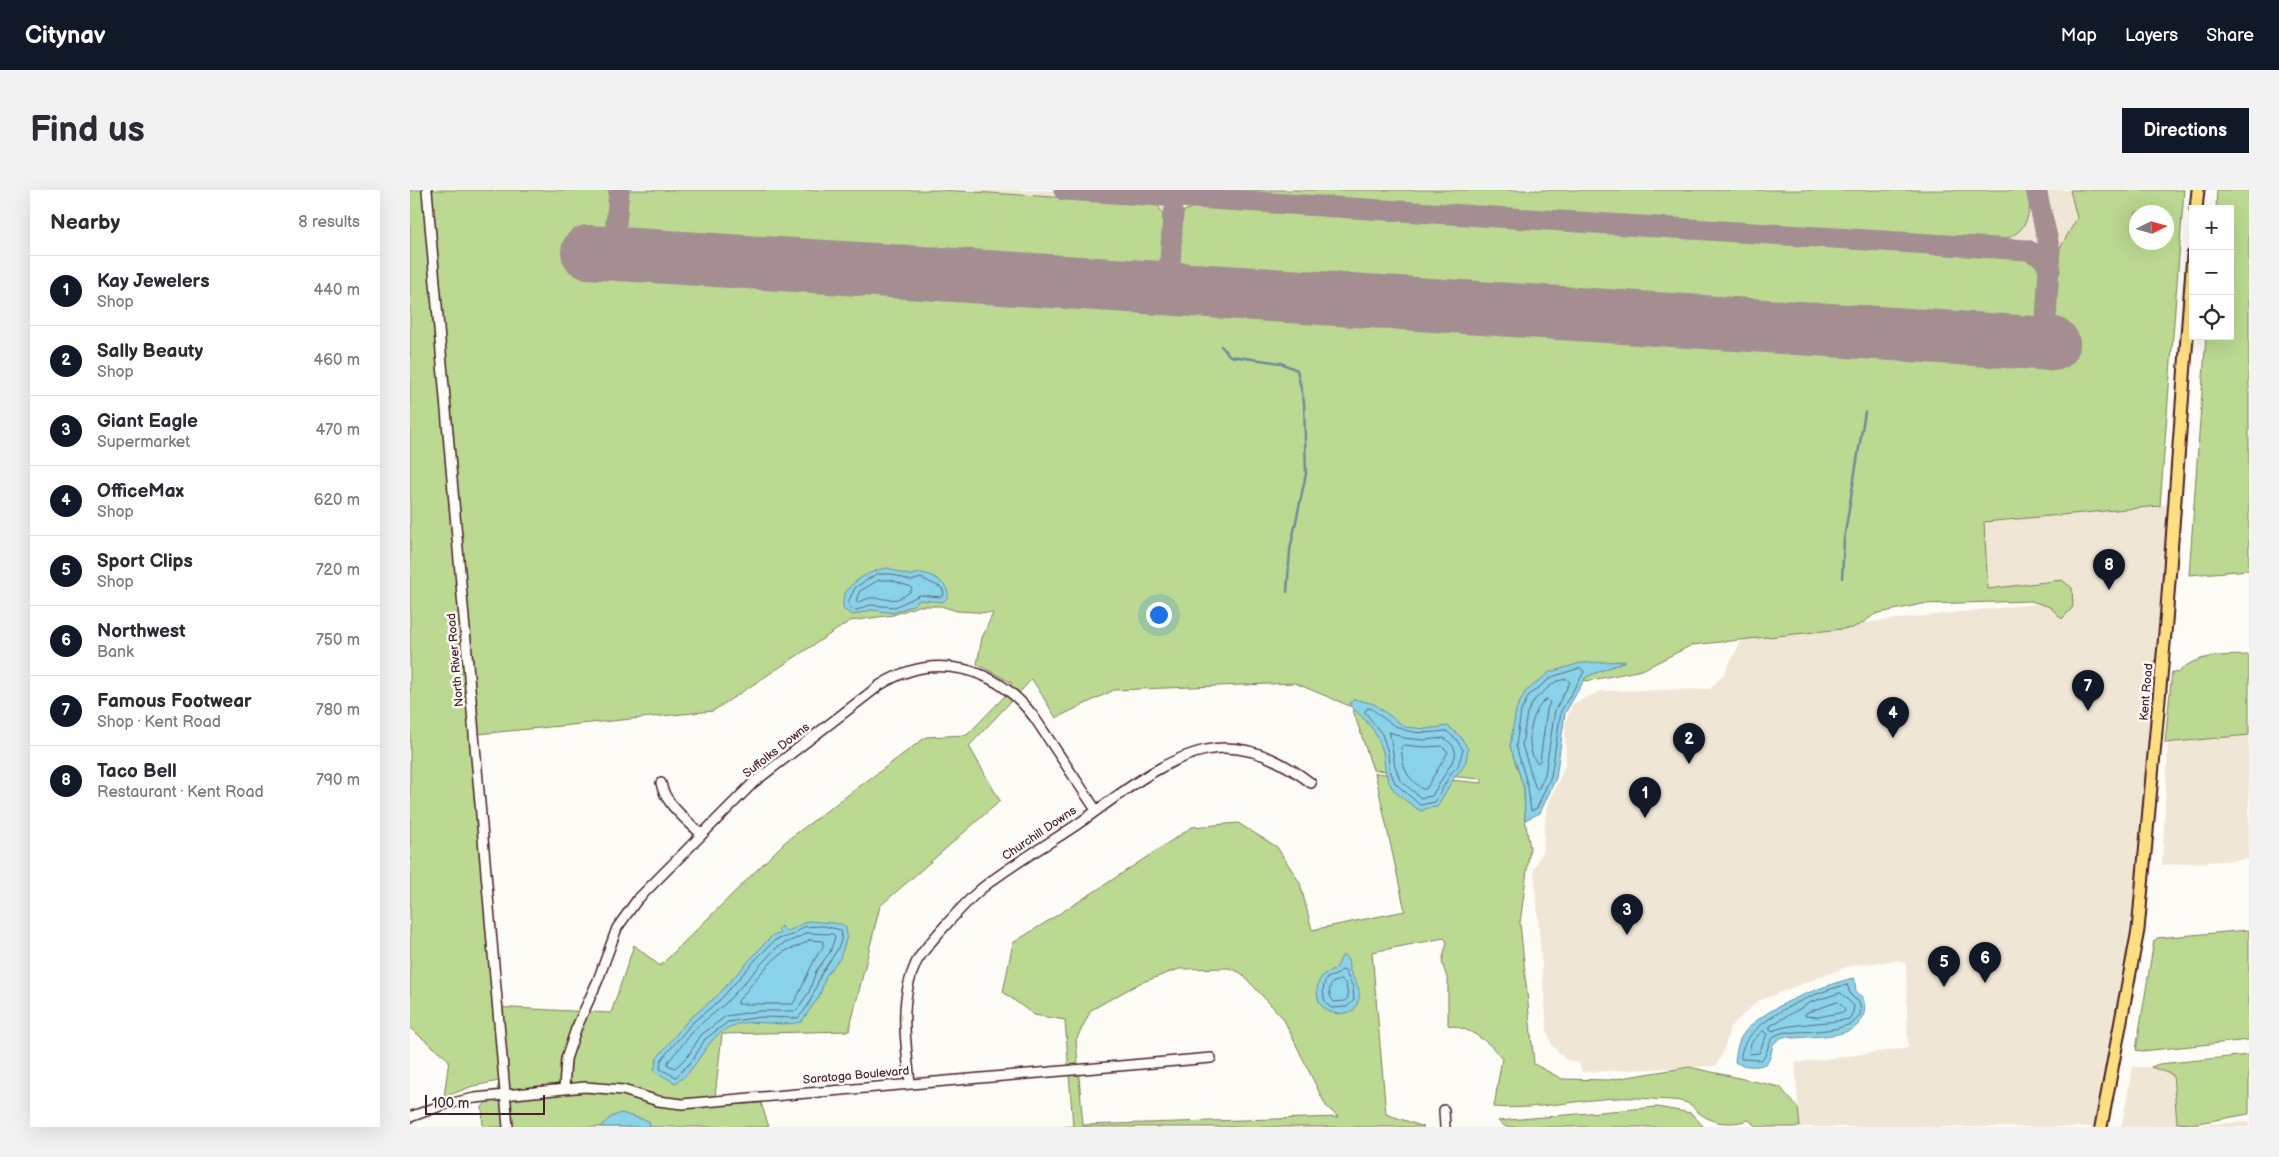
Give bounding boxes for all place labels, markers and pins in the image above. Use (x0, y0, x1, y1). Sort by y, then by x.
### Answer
pin: 8 (2093, 549, 2125, 590)
pin: 7 (2072, 670, 2104, 711)
pin: 4 (1877, 697, 1909, 738)
pin: 2 (1673, 723, 1705, 764)
pin: 1 (1629, 777, 1661, 818)
pin: 3 (1611, 894, 1643, 935)
pin: 6 (1969, 942, 2001, 983)
pin: 5 (1928, 946, 1960, 987)

